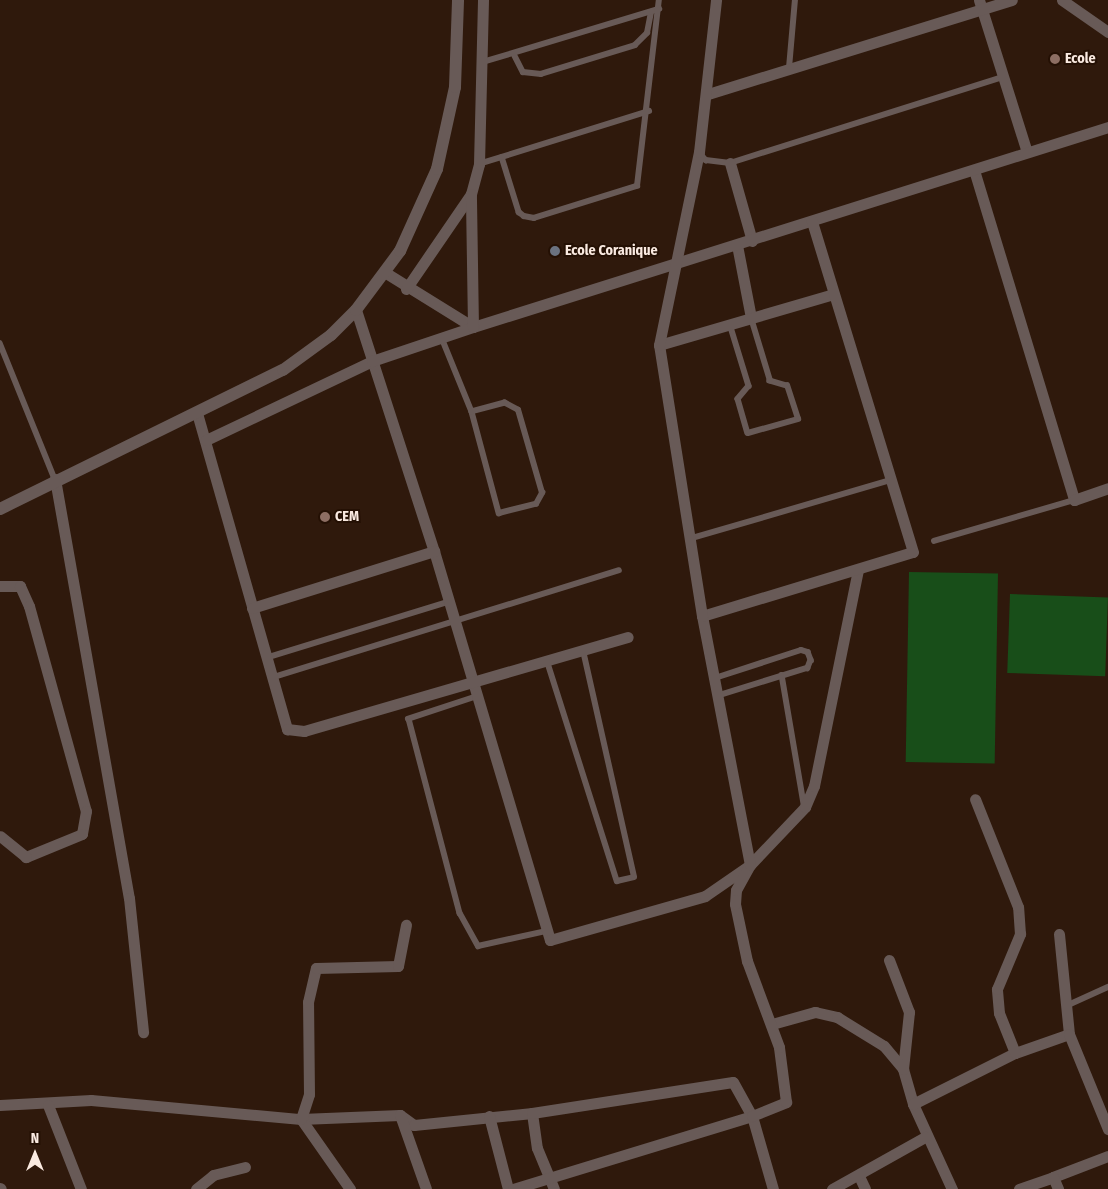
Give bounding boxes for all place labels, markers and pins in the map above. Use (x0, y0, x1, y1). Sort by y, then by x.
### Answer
place label: Ecole (1065, 51, 1096, 67)
marker: Ecole (1049, 53, 1061, 65)
place label: Ecole Coranique (565, 243, 658, 259)
marker: Ecole Coranique (549, 245, 561, 257)
place label: CEM (335, 509, 359, 525)
marker: CEM (319, 511, 331, 523)

